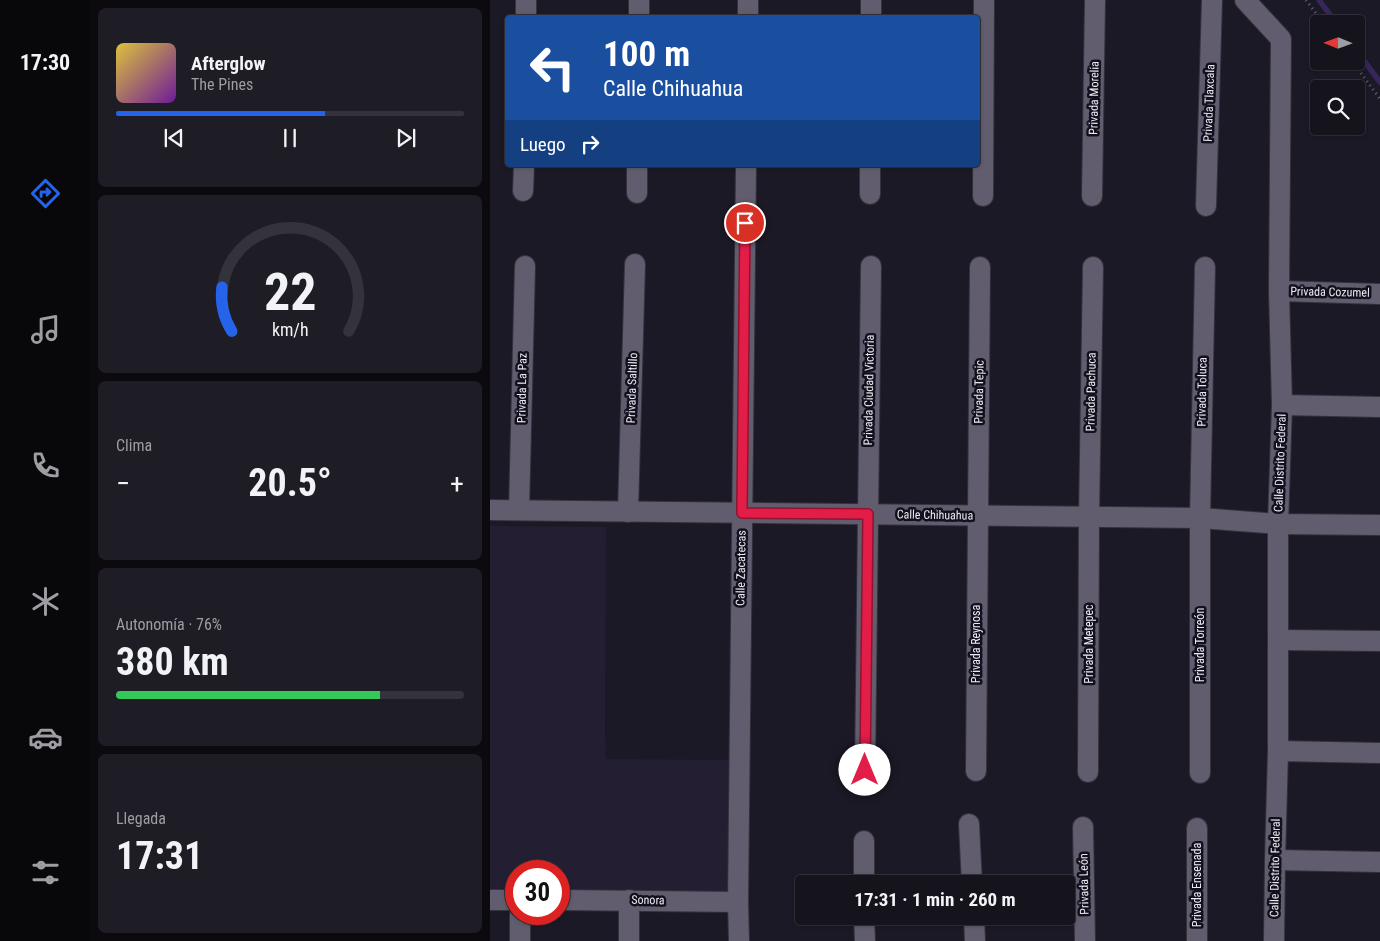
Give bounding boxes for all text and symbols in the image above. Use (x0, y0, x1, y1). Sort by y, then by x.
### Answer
north arrow (1310, 15, 1365, 70)
map controls (1310, 15, 1365, 135)
text: 100 m (603, 34, 690, 75)
icon: left (520, 35, 585, 100)
text: 17:30 (20, 50, 70, 75)
text: Afterglow (191, 52, 265, 75)
street label: Privada Morelia (1086, 61, 1102, 135)
street label: Privada Tlaxcala (1201, 64, 1217, 142)
text: The Pines (191, 75, 253, 94)
text: Calle Chihuahua (603, 76, 743, 101)
button: search (1310, 80, 1365, 135)
icon: previous (160, 124, 188, 152)
icon: pause (276, 124, 304, 152)
icon: next (392, 124, 420, 152)
icon: right (576, 130, 604, 158)
text: Luego (520, 133, 566, 156)
icon: directions (28, 176, 63, 211)
pin (724, 202, 766, 244)
icon: arrive (731, 209, 759, 237)
text: 22 (264, 262, 316, 323)
street label: Privada Cozumel (1290, 284, 1370, 300)
icon: music (28, 312, 63, 347)
text: km/h (272, 319, 308, 340)
street label: Privada Ciudad Victoria (861, 334, 877, 445)
street label: Privada Saltillo (624, 352, 640, 424)
street label: Privada Pachuca (1083, 352, 1099, 432)
street label: Privada La Paz (514, 353, 530, 423)
street label: Privada Toluca (1194, 357, 1210, 427)
street label: Privada Tepic (971, 360, 987, 424)
street label: Calle Distrito Federal (1271, 414, 1289, 512)
text: Clima (116, 436, 152, 455)
icon: phone (28, 448, 63, 483)
text: 20.5° (248, 461, 332, 505)
text: − (116, 467, 130, 500)
text: + (450, 467, 464, 500)
street label: Calle Chihuahua (897, 507, 974, 523)
street label: Calle Zacatecas (733, 530, 749, 606)
icon: climate (28, 584, 63, 619)
street label: Privada Metepec (1082, 604, 1096, 684)
street label: Privada Reynosa (969, 605, 983, 683)
street label: Privada Torreón (1193, 608, 1207, 682)
text: Autonomía · 76% (116, 615, 222, 634)
text: 380 km (116, 640, 229, 684)
icon: car (28, 720, 63, 755)
position arrow (838, 743, 890, 795)
text: Llegada (116, 809, 166, 828)
street label: Calle Distrito Federal (1267, 819, 1283, 917)
text: 17:31 (116, 834, 203, 878)
street label: Privada Ensenada (1190, 843, 1204, 927)
street label: Privada León (1076, 853, 1092, 915)
icon: filters (28, 855, 63, 890)
speed limit sign: 30 (505, 860, 570, 925)
text: 17:31 · 1 min · 260 m (854, 888, 1016, 911)
street label: Sonora (631, 893, 665, 907)

